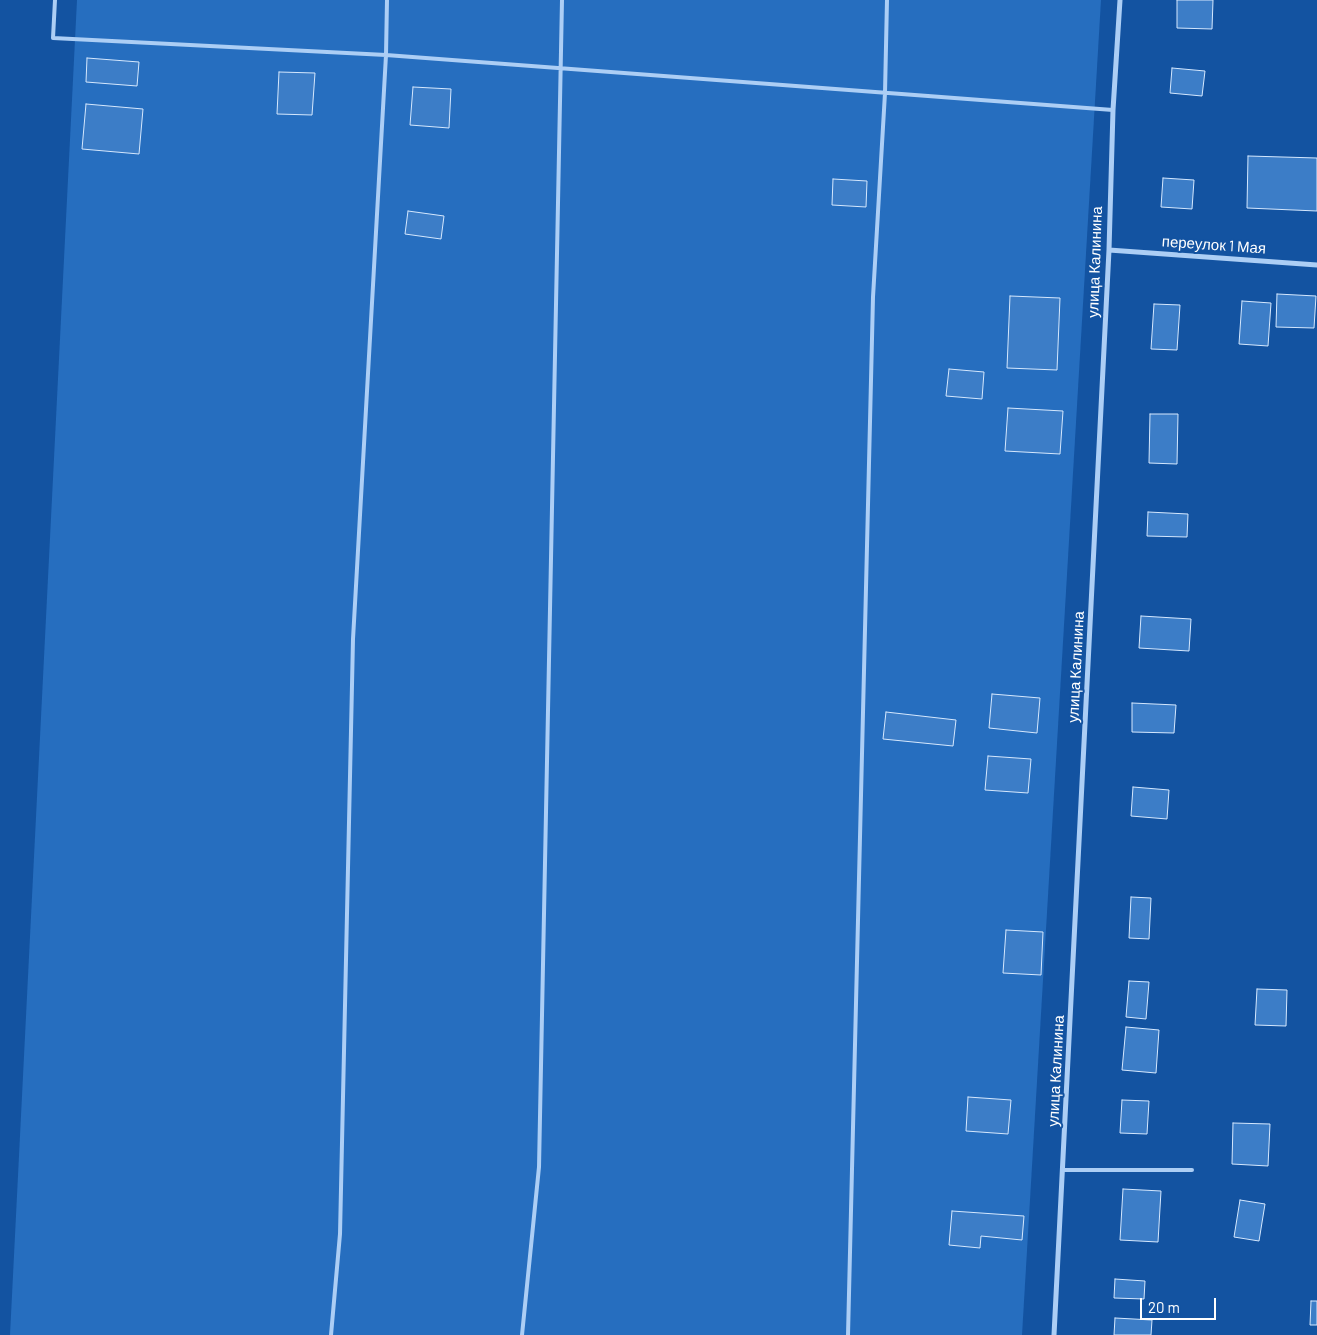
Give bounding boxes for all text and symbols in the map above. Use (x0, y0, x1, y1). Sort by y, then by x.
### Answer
street label: улица Калинина (1084, 206, 1106, 318)
street label: переулок 1 Мая (1161, 232, 1267, 258)
street label: улица Калинина (1064, 611, 1088, 723)
street label: улица Калинина (1044, 1015, 1068, 1127)
scale bar (1142, 1288, 1218, 1320)
text: 20 m (1148, 1298, 1180, 1316)

